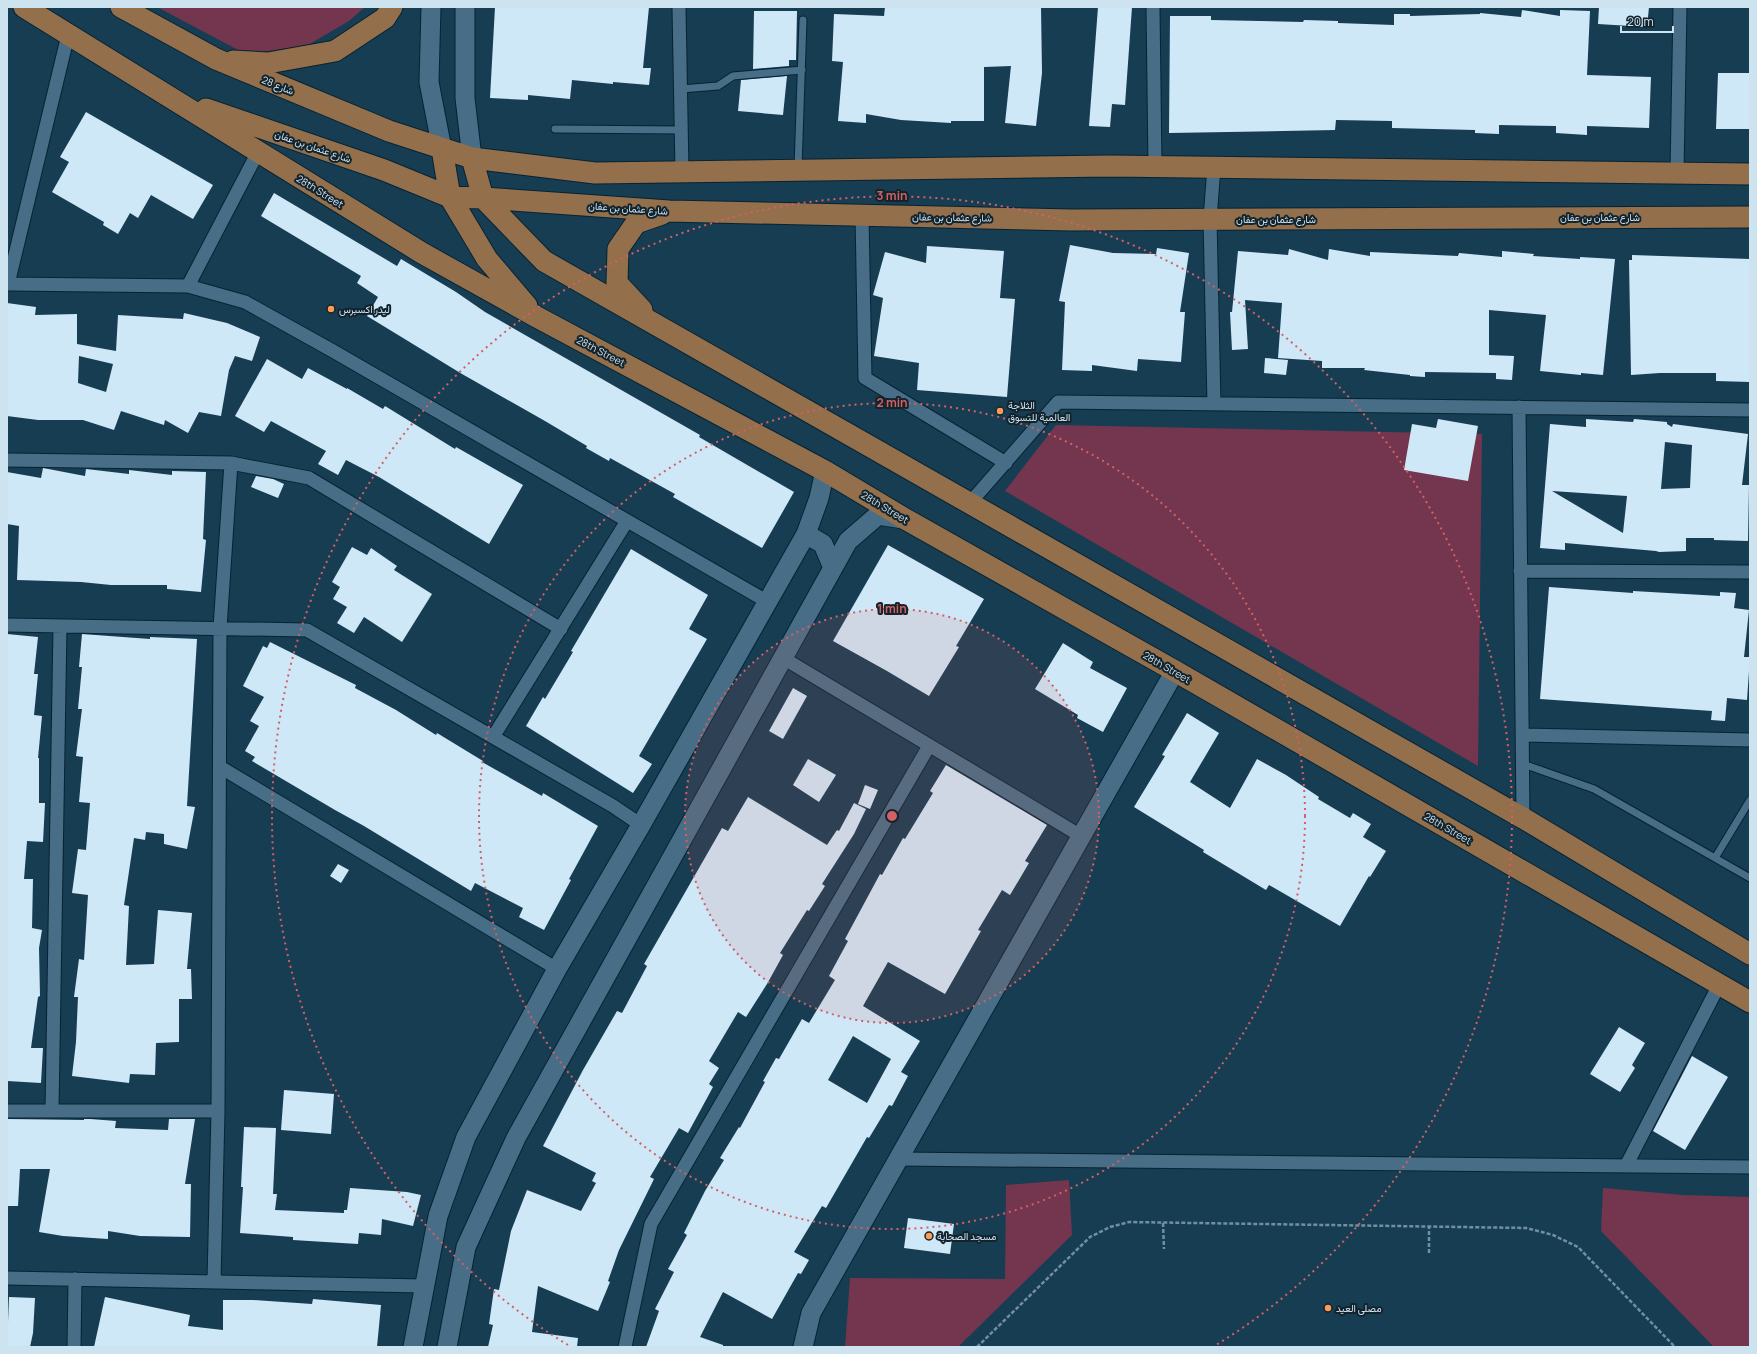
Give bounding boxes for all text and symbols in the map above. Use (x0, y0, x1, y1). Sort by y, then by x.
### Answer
scale bar (1621, 8, 1673, 34)
text: 20 m (1627, 13, 1654, 30)
street label: شارع 28 (260, 72, 296, 98)
street label: شارع عثمان بن عفان (273, 126, 353, 166)
street label: 28th Street (294, 171, 346, 211)
text: 3 min (876, 187, 908, 204)
street label: شارع عثمان بن عفان (588, 198, 668, 218)
street label: شارع عثمان بن عفان (912, 209, 992, 225)
street label: شارع عثمان بن عفان (1560, 210, 1640, 224)
street label: شارع عثمان بن عفان (1236, 212, 1316, 226)
place label: ليدر اكسبرس (339, 302, 390, 316)
marker: ليدر اكسبرس (326, 304, 336, 314)
street label: 28th Street (574, 332, 628, 370)
text: 2 min (876, 394, 908, 411)
place label: الثلاجة العالمية للتسوق (1008, 398, 1070, 424)
marker: الثلاجة العالمية للتسوق (995, 406, 1005, 416)
street label: 28th Street (859, 487, 911, 527)
text: 1 min (877, 600, 907, 617)
street label: 28th Street (1141, 648, 1193, 686)
centre of rings (885, 809, 899, 823)
street label: 28th Street (1422, 809, 1474, 847)
place label: مسجد الصحابة (937, 1229, 996, 1243)
marker: مسجد الصحابة (924, 1231, 934, 1241)
place label: مصلى العيد (1336, 1301, 1381, 1315)
marker: مصلى العيد (1323, 1303, 1333, 1313)

